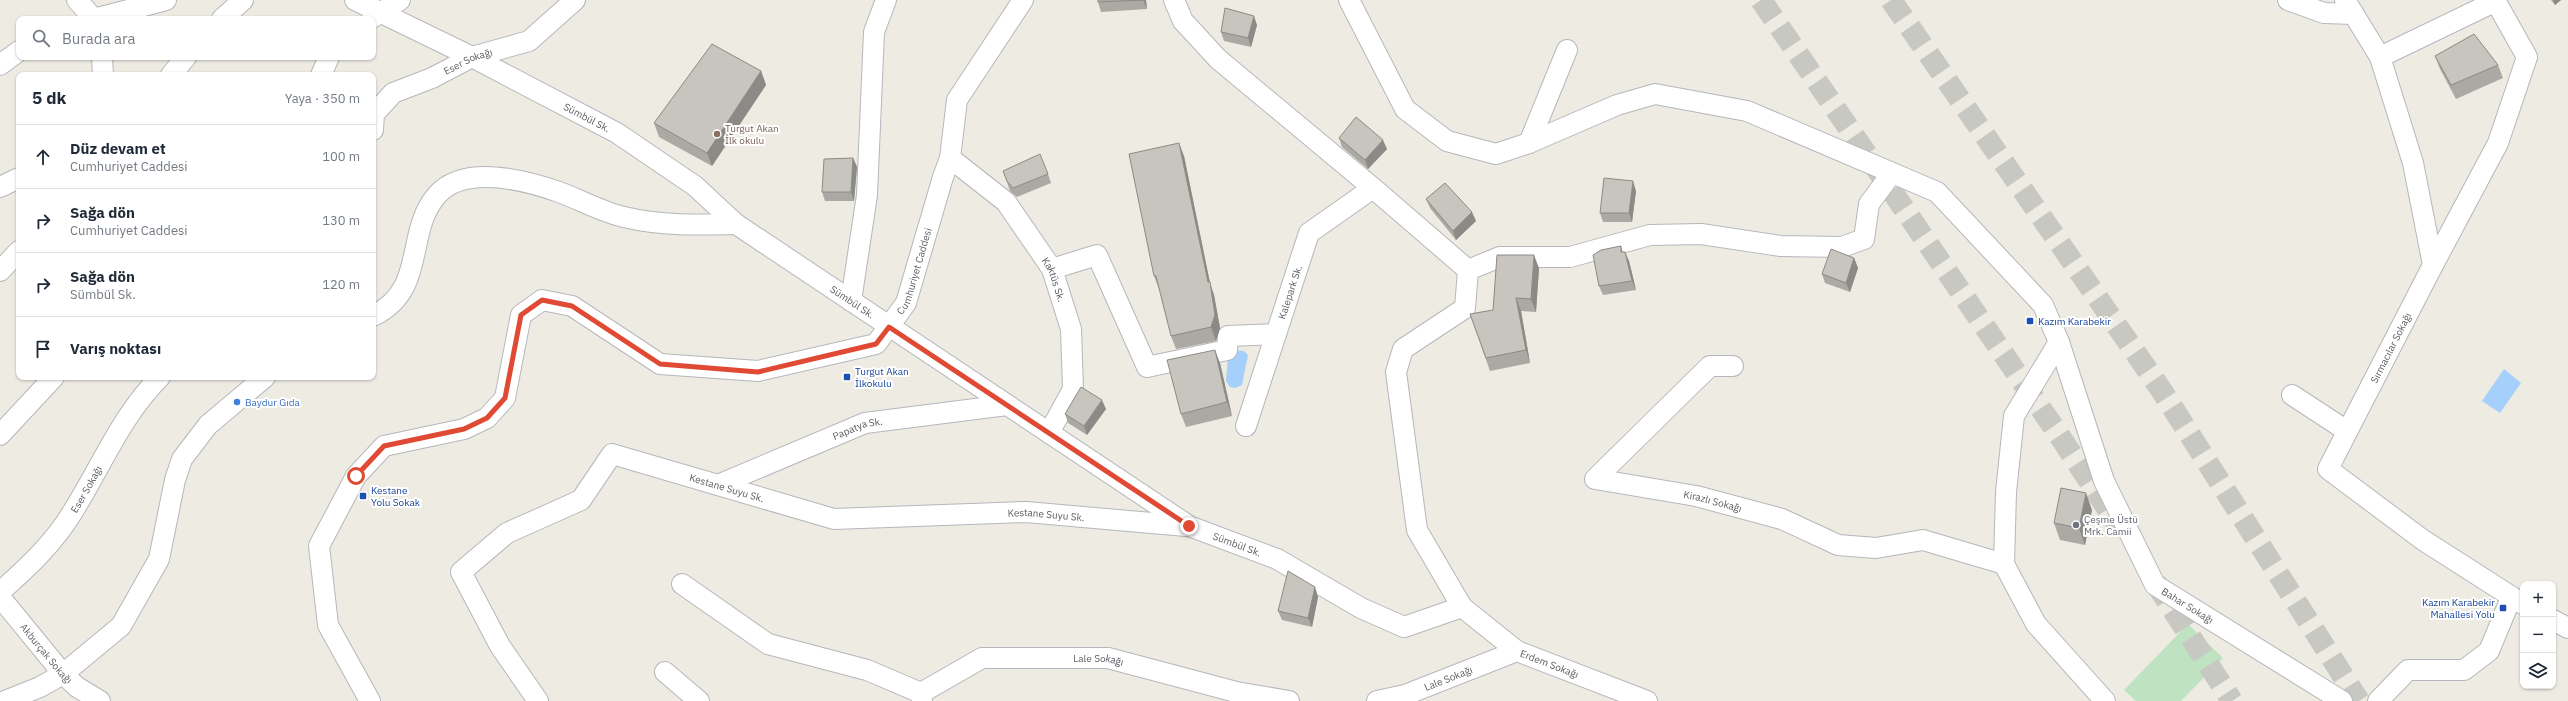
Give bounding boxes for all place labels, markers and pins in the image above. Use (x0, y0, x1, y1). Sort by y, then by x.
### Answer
place label: Turgut Akan İlk okulu (725, 122, 779, 147)
marker: Turgut Akan İlk okulu (712, 129, 722, 139)
place label: Kazım Karabekir (2038, 315, 2111, 328)
marker: Kazım Karabekir (2025, 316, 2035, 326)
place label: Turgut Akan İlkokulu (855, 365, 909, 390)
marker: Turgut Akan İlkokulu (842, 372, 852, 382)
place label: Baydur Gıda (245, 396, 301, 409)
marker: Baydur Gıda (232, 397, 242, 407)
place label: Kestane Yolu Sokak (371, 484, 421, 509)
marker: Kestane Yolu Sokak (358, 491, 368, 501)
place label: Çeşme Üstü Mrk. Camii (2084, 513, 2138, 538)
marker: Çeşme Üstü Mrk. Camii (2071, 520, 2081, 530)
place label: Kazım Karabekir Mahallesi Yolu (2422, 596, 2495, 621)
marker: Kazım Karabekir Mahallesi Yolu (2498, 603, 2508, 613)

